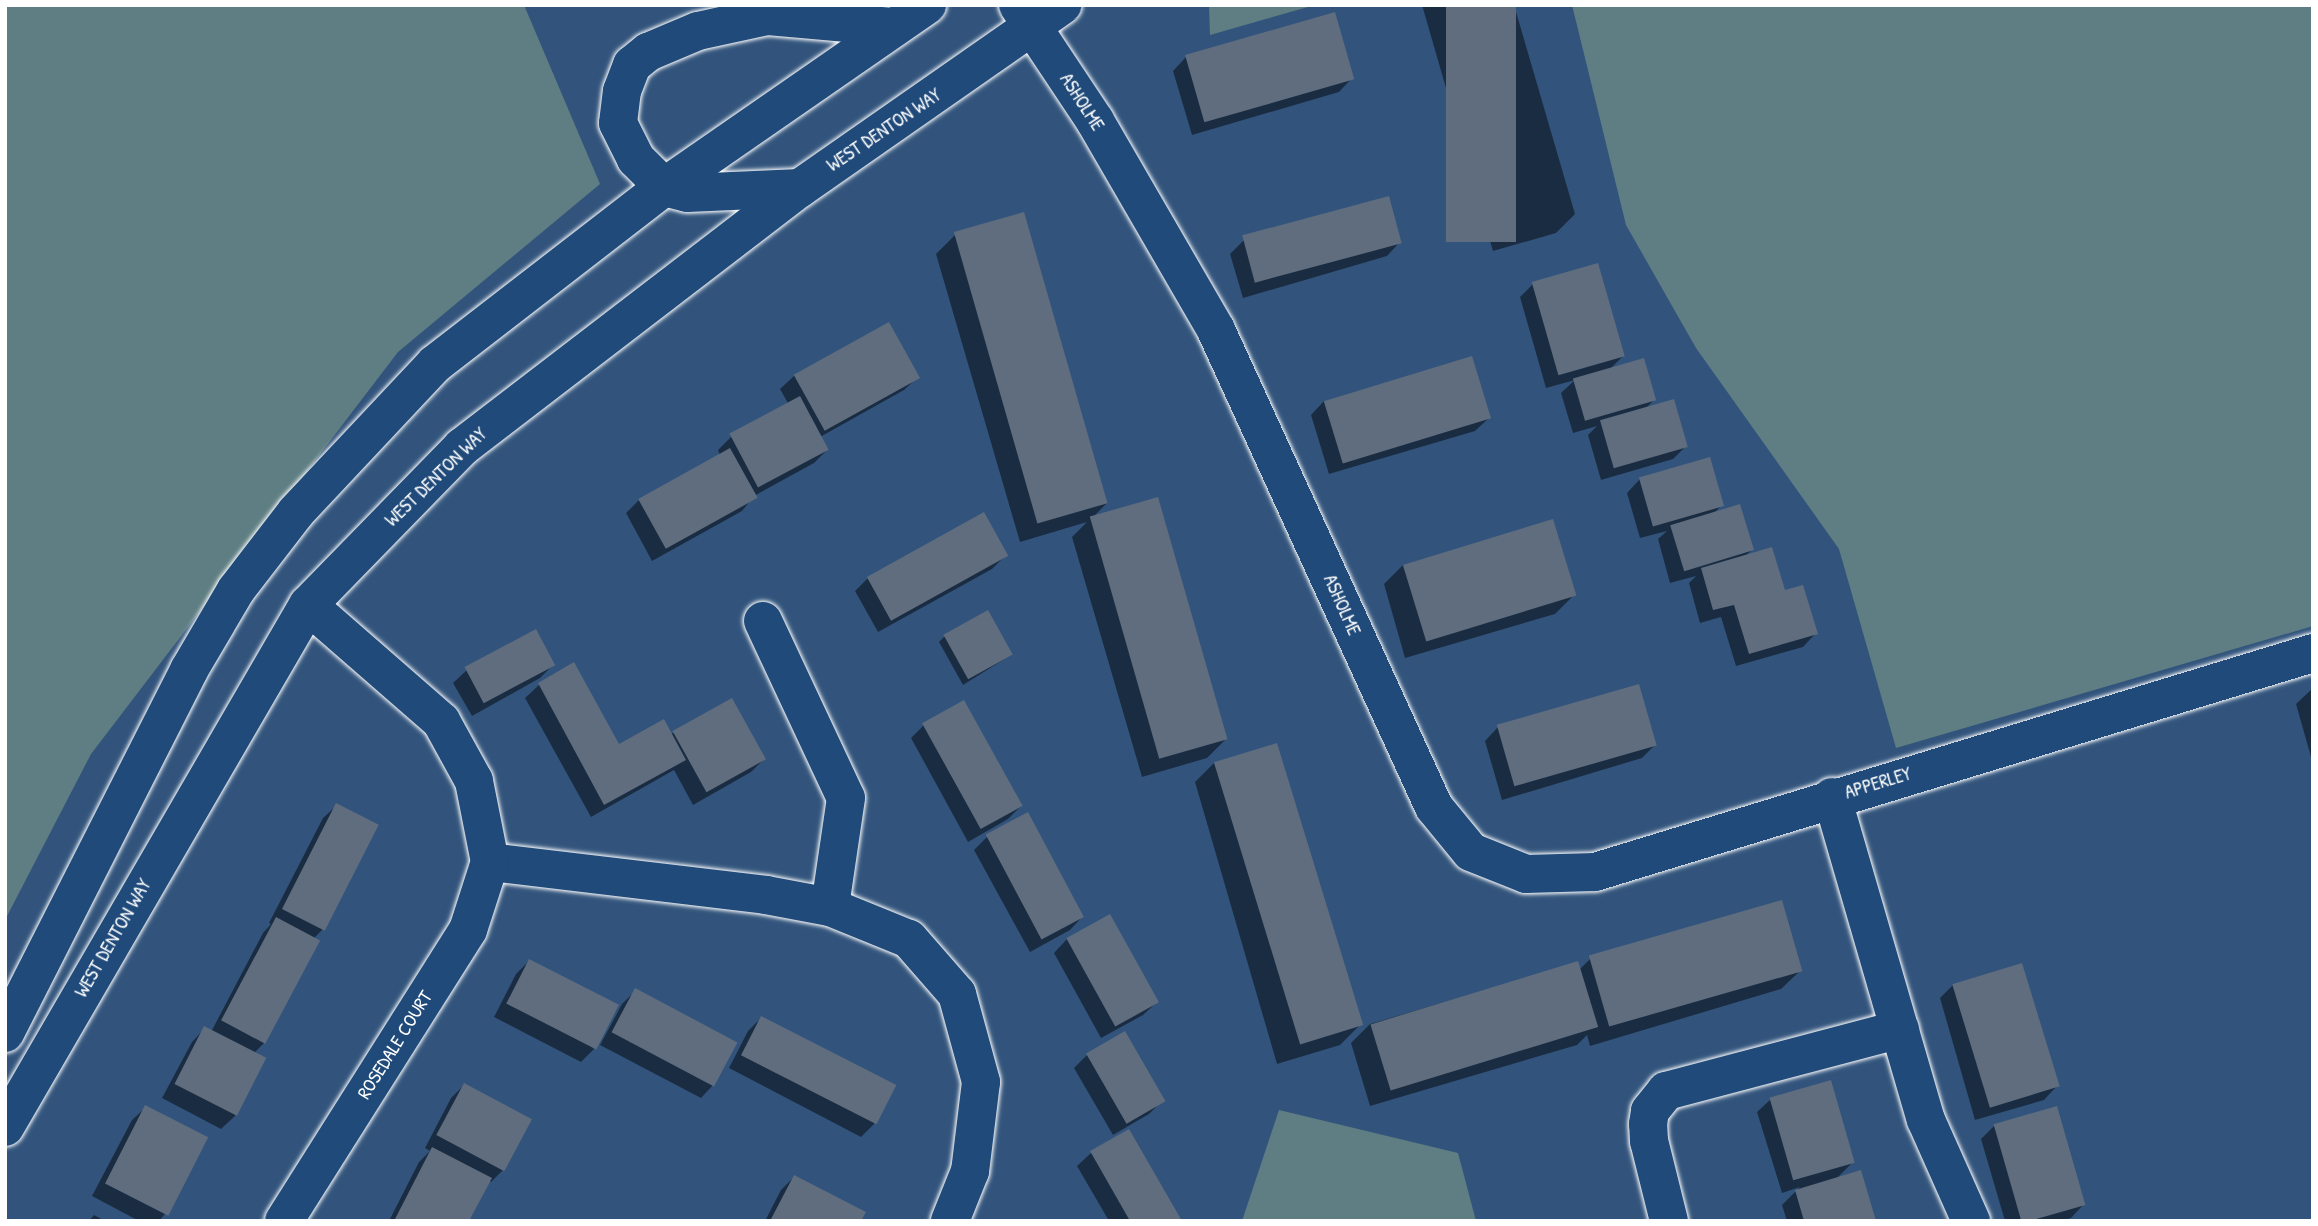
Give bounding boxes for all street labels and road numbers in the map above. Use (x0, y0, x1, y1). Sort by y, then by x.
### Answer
street label: ASHOLME (1055, 69, 1109, 135)
street label: WEST DENTON WAY (823, 83, 945, 177)
street label: WEST DENTON WAY (380, 423, 492, 531)
street label: ASHOLME (1319, 571, 1365, 639)
street label: APPERLEY (1842, 762, 1914, 804)
street label: WEST DENTON WAY (70, 875, 156, 1001)
street label: ROSEDALE COURT (353, 987, 437, 1103)

